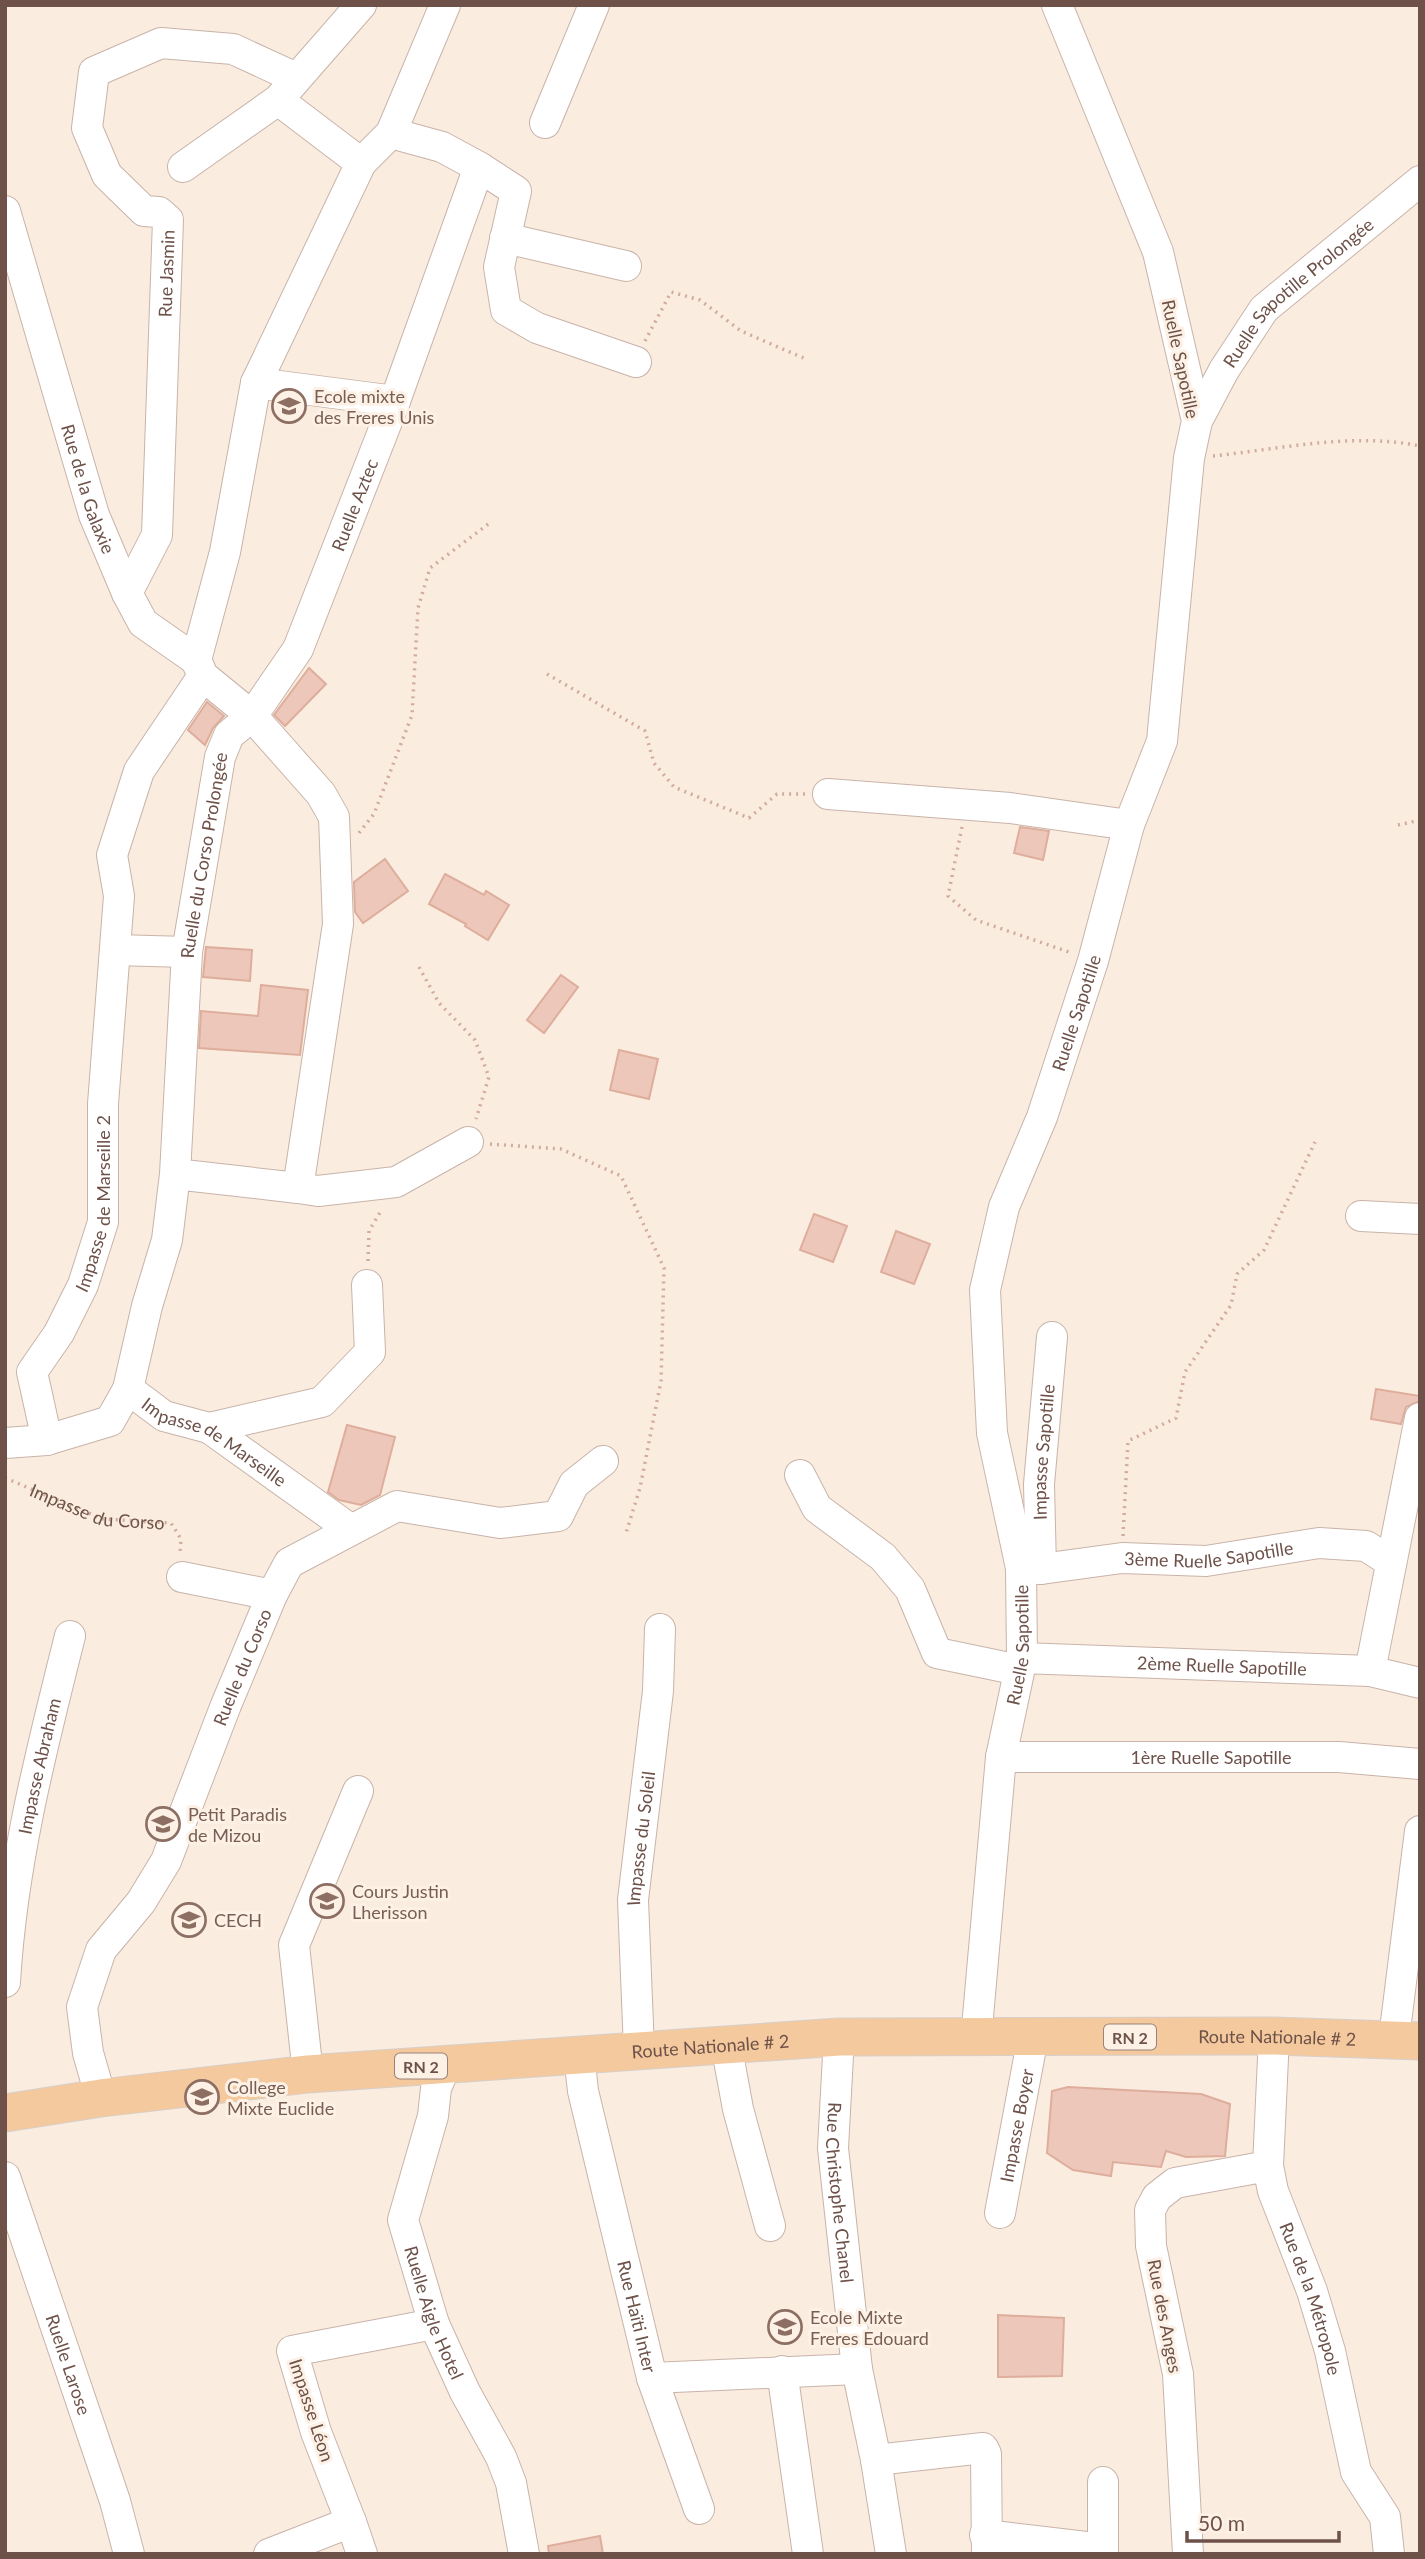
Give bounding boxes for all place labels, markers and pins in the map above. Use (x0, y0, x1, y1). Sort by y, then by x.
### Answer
place label: Ecole mixte des Freres Unis (314, 385, 435, 428)
school or university icon: Ecole mixte des Freres Unis (270, 387, 308, 425)
place label: Petit Paradis de Mizou (188, 1803, 287, 1846)
school or university icon: Petit Paradis de Mizou (144, 1805, 182, 1843)
place label: Cours Justin Lherisson (352, 1880, 449, 1923)
school or university icon: Cours Justin Lherisson (308, 1882, 346, 1920)
school or university icon: CECH (170, 1901, 208, 1939)
place label: CECH (214, 1909, 262, 1931)
place label: College Mixte Euclide (227, 2076, 334, 2119)
school or university icon: College Mixte Euclide (183, 2078, 221, 2116)
place label: Ecole Mixte Freres Edouard (810, 2306, 929, 2349)
school or university icon: Ecole Mixte Freres Edouard (766, 2308, 804, 2346)

